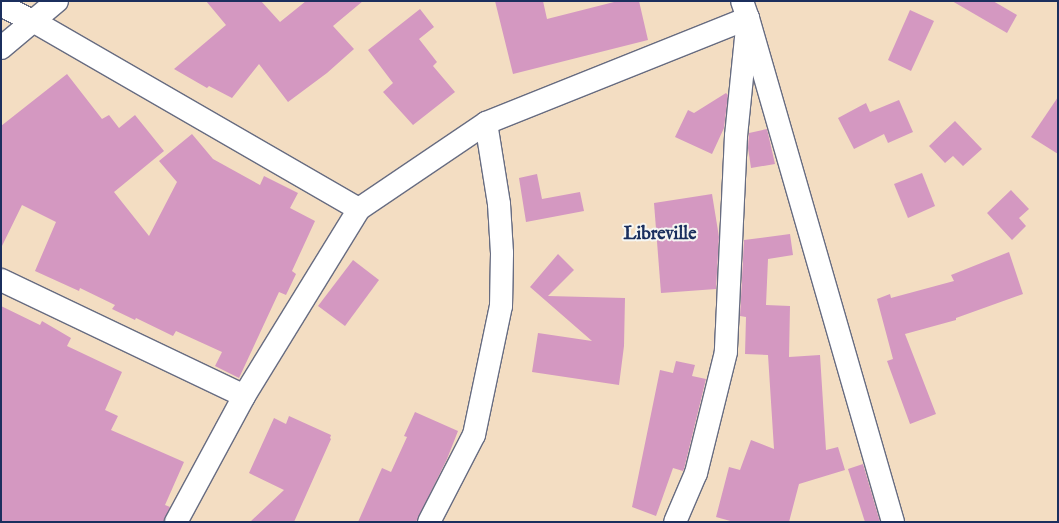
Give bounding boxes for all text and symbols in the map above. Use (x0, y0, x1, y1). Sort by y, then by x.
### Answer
district label: Libreville (624, 224, 696, 246)

